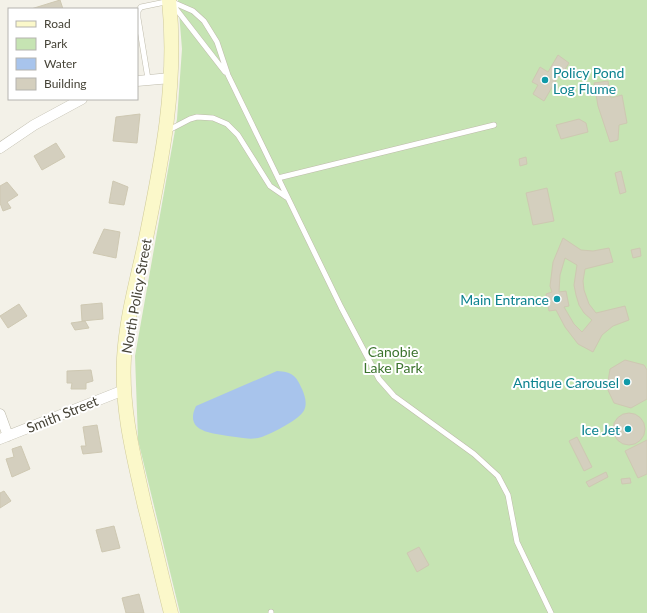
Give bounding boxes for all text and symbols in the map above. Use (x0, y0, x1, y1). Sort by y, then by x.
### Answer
legend (8, 8, 138, 100)
text: Road (44, 16, 71, 31)
text: Park (44, 36, 68, 51)
text: Water (44, 56, 77, 71)
place label: Policy Pond Log Flume (553, 64, 624, 97)
marker: Policy Pond Log Flume (540, 75, 550, 85)
text: Building (44, 76, 87, 91)
street label: North Policy Street (118, 237, 154, 355)
place label: Main Entrance (460, 291, 549, 308)
marker: Main Entrance (552, 294, 562, 304)
park label: Canobie Lake Park (363, 343, 423, 376)
place label: Antique Carousel (513, 374, 619, 391)
marker: Antique Carousel (622, 377, 632, 387)
street label: Smith Street (24, 392, 100, 436)
place label: Ice Jet (581, 421, 620, 438)
marker: Ice Jet (623, 424, 633, 434)

